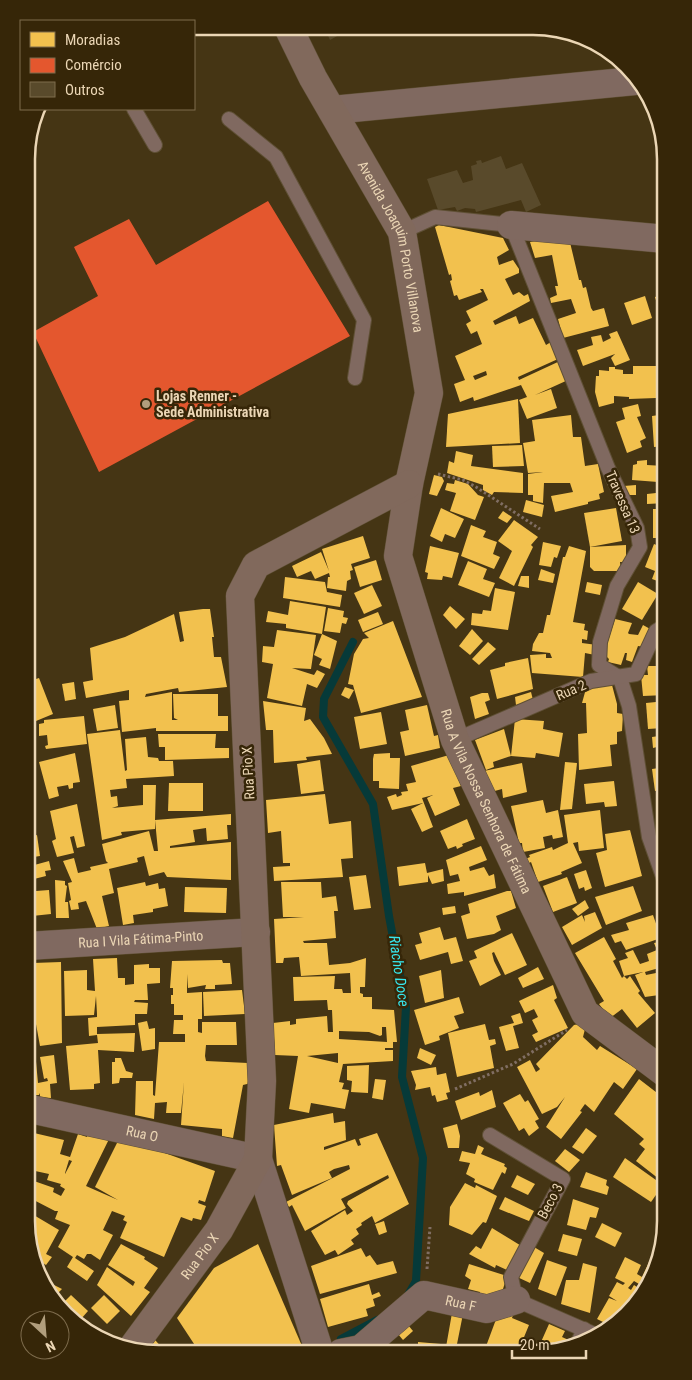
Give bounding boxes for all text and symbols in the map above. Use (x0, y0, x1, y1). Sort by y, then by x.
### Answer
legend (20, 20, 195, 110)
text: Moradias (65, 31, 120, 49)
text: Comércio (65, 56, 122, 74)
text: Outros (65, 81, 105, 99)
street label: Avenida Joaquim Porto Villanova (355, 158, 427, 334)
place label: Lojas Renner - Sede Administrativa (156, 388, 269, 420)
marker: Lojas Renner - Sede Administrativa (140, 398, 152, 410)
street label: Travessa 13 (603, 468, 643, 536)
street label: Rua 2 (554, 677, 588, 703)
street label: Rua A Vila Nossa Senhora de Fátima (438, 707, 535, 896)
street label: Rua Pio X (239, 746, 257, 800)
street label: Rua I Vila Fátima-Pinto (78, 927, 204, 951)
water label: Riacho Doce (385, 934, 413, 1008)
street label: Rua O (125, 1122, 160, 1145)
street label: Beco 3 (534, 1181, 566, 1221)
street label: Rua Pio X (177, 1230, 222, 1282)
street label: Rua F (444, 1292, 478, 1314)
north arrow (20, 1310, 70, 1360)
scale bar (512, 1328, 586, 1360)
text: 20 m (520, 1336, 550, 1354)
text: N (43, 1338, 58, 1356)

